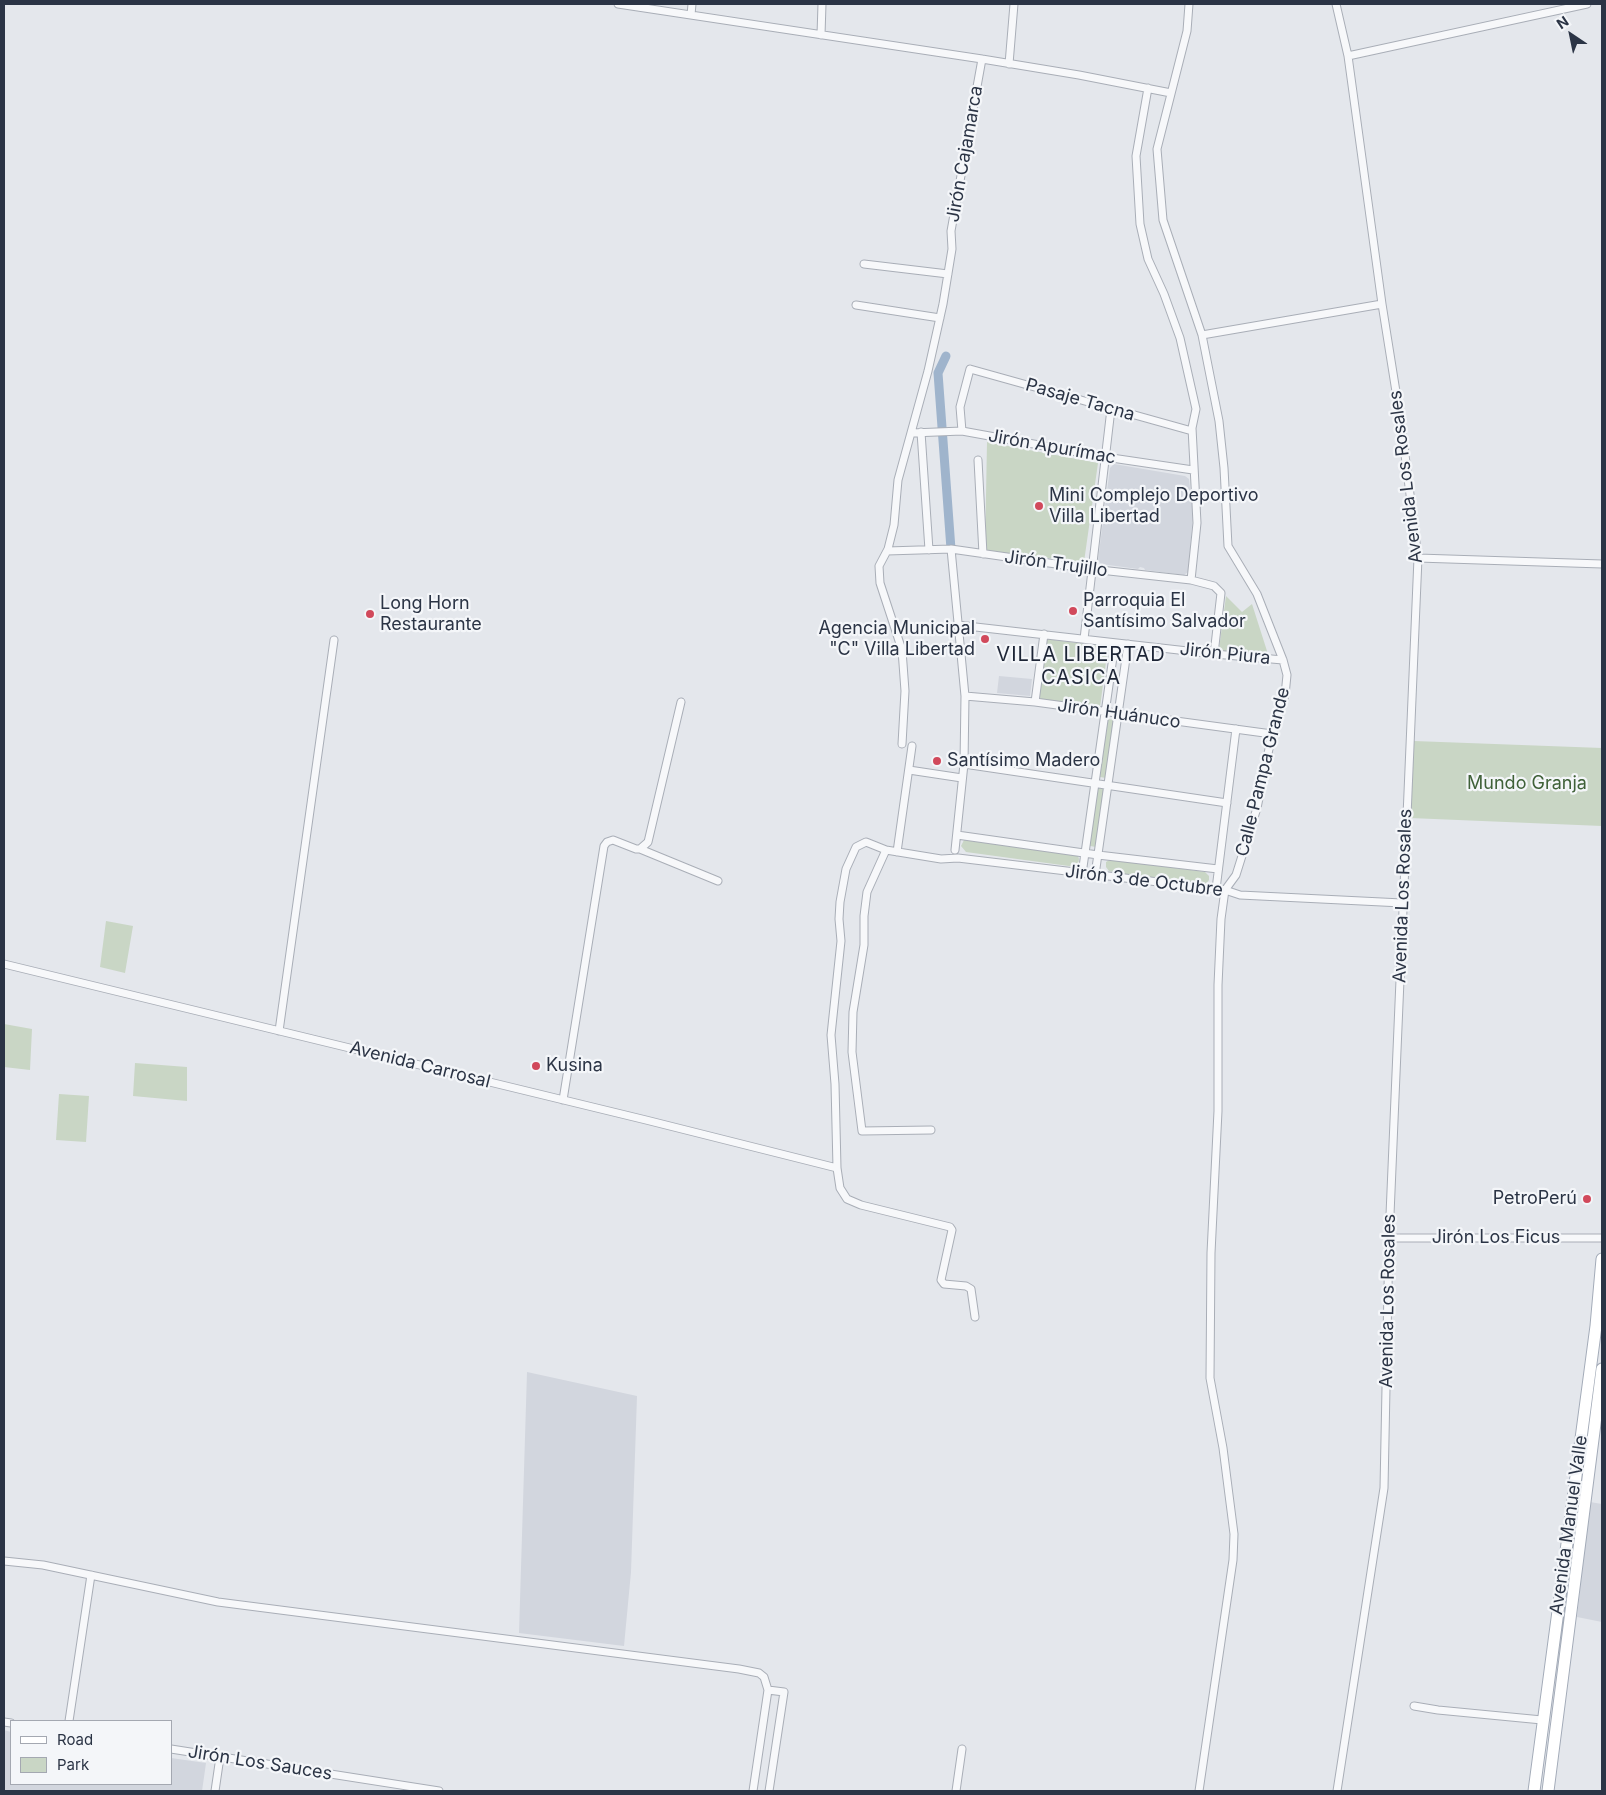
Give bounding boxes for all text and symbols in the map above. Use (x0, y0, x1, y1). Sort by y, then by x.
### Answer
north arrow (1546, 10, 1596, 60)
text: N (1553, 12, 1572, 32)
street label: Jirón Cajamarca (942, 84, 988, 224)
street label: Pasaje Tacna (1023, 374, 1137, 426)
street label: Avenida Los Rosales (1385, 389, 1427, 565)
street label: Jirón Apurímac (986, 425, 1118, 469)
place label: Mini Complejo Deportivo Villa Libertad (1049, 485, 1259, 528)
marker: Mini Complejo Deportivo Villa Libertad (1033, 500, 1045, 512)
street label: Jirón Trujillo (1003, 546, 1109, 582)
place label: Parroquia El Santísimo Salvador (1083, 590, 1246, 632)
place label: Long Horn Restaurante (380, 593, 482, 636)
marker: Parroquia El Santísimo Salvador (1067, 605, 1079, 617)
marker: Long Horn Restaurante (364, 608, 376, 620)
place label: Agencia Municipal "C" Villa Libertad (818, 618, 975, 660)
marker: Agencia Municipal "C" Villa Libertad (979, 633, 991, 645)
street label: Jirón Piura (1179, 639, 1271, 669)
district label: VILLA LIBERTAD CASICA (995, 643, 1167, 690)
street label: Calle Pampa Grande (1232, 685, 1294, 859)
street label: Jirón Huánuco (1056, 695, 1182, 733)
place label: Santísimo Madero (947, 750, 1100, 772)
marker: Santísimo Madero (931, 755, 943, 767)
park label: Mundo Granja (1467, 773, 1587, 795)
street label: Avenida Los Rosales (1389, 809, 1417, 983)
street label: Jirón 3 de Octubre (1064, 861, 1224, 901)
street label: Avenida Carrosal (347, 1037, 493, 1093)
place label: Kusina (546, 1055, 603, 1077)
marker: Kusina (530, 1060, 542, 1072)
place label: PetroPerú (1493, 1188, 1577, 1210)
marker: PetroPerú (1581, 1193, 1593, 1205)
street label: Avenida Los Rosales (1376, 1214, 1400, 1388)
street label: Jirón Los Ficus (1432, 1227, 1560, 1249)
street label: Avenida Manuel Valle (1546, 1434, 1592, 1616)
legend (10, 1720, 172, 1785)
text: Road (57, 1730, 93, 1749)
street label: Jirón Los Sauces (186, 1741, 334, 1785)
text: Park (57, 1755, 89, 1774)

